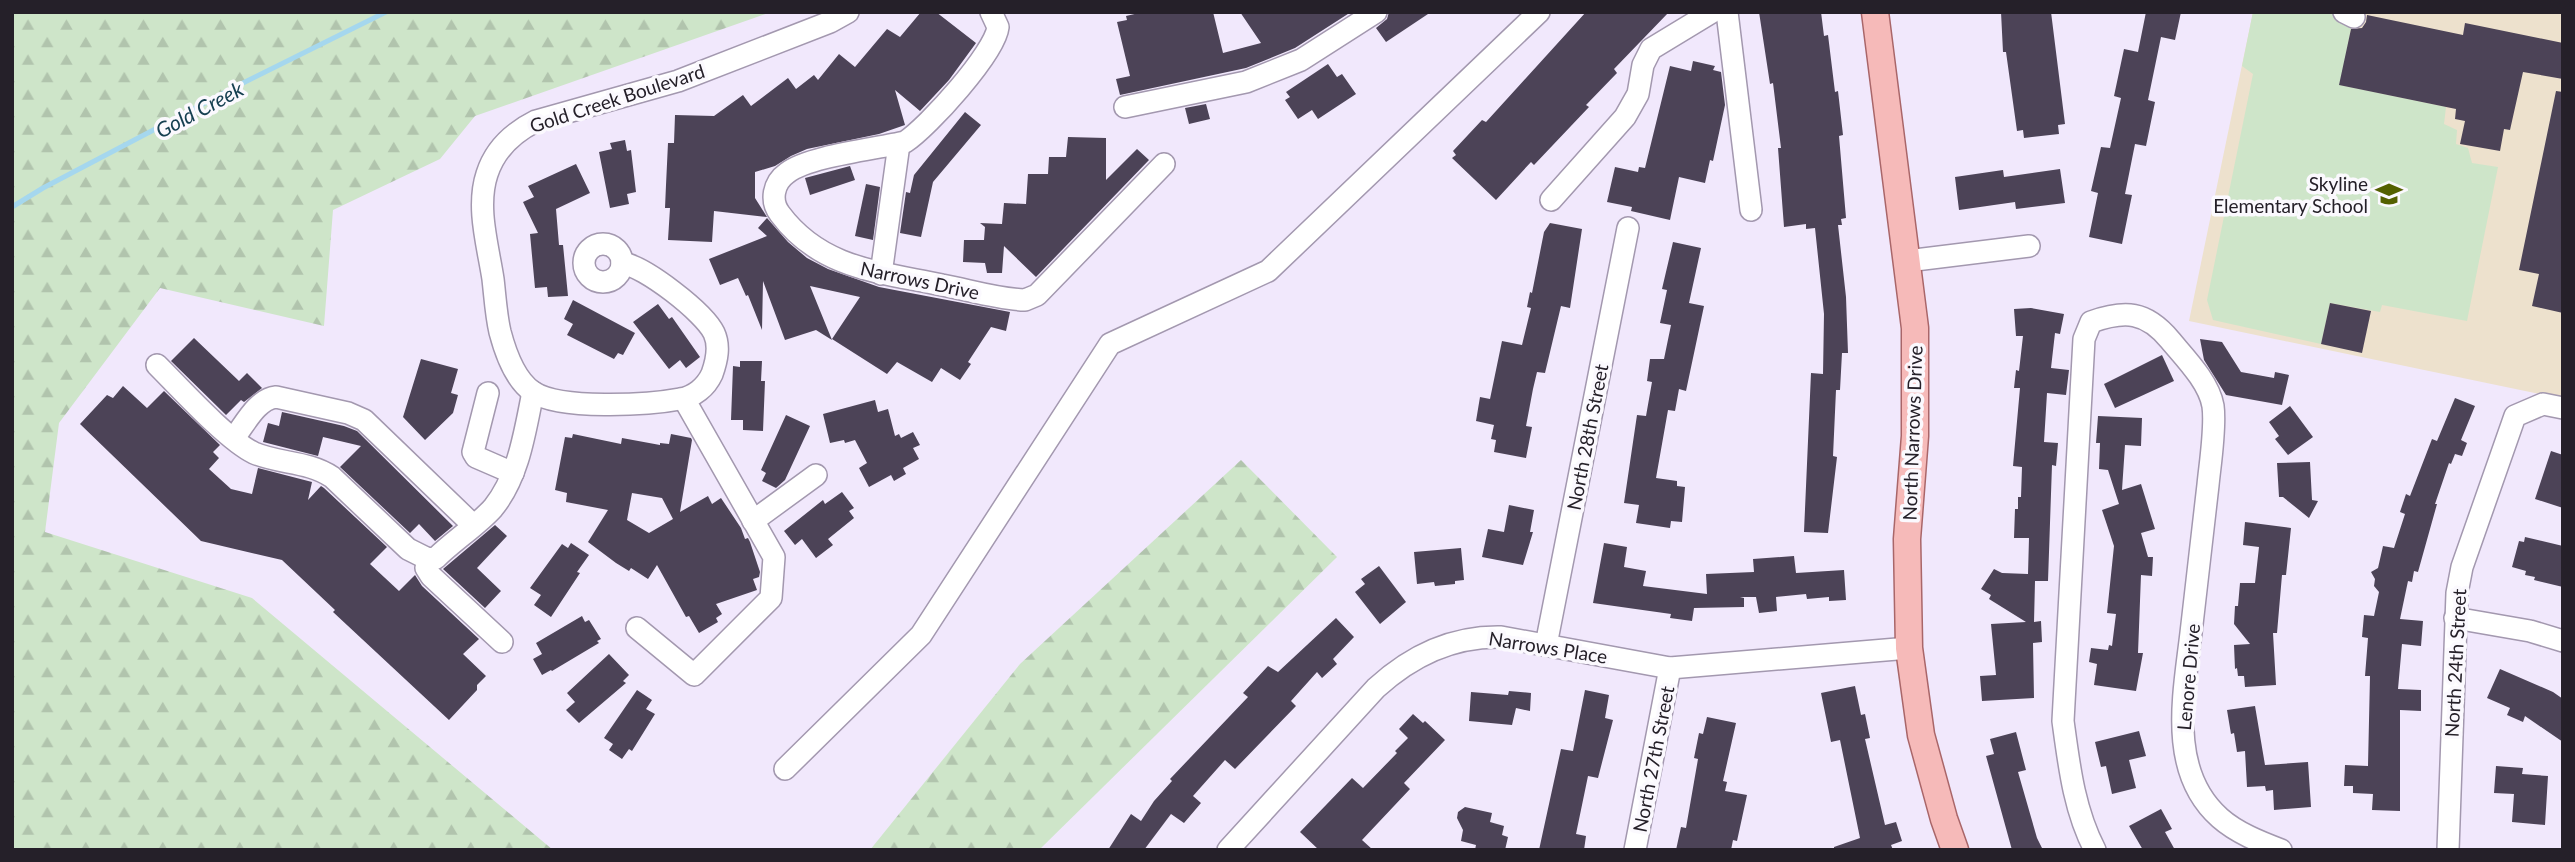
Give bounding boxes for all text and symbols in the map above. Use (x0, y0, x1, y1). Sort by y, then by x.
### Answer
street label: Gold Creek Boulevard (527, 59, 707, 137)
water label: Gold Creek (151, 75, 248, 142)
place label: Skyline Elementary School (2213, 172, 2368, 217)
school or university icon: Skyline Elementary School (2374, 179, 2404, 209)
street label: Narrows Drive (858, 256, 982, 304)
street label: North Narrows Drive (1897, 345, 1927, 521)
street label: North 28th Street (1562, 362, 1612, 512)
street label: North 24th Street (2440, 588, 2470, 738)
street label: Lenore Drive (2172, 623, 2204, 731)
street label: Narrows Place (1487, 626, 1609, 668)
street label: North 27th Street (1628, 684, 1678, 834)

